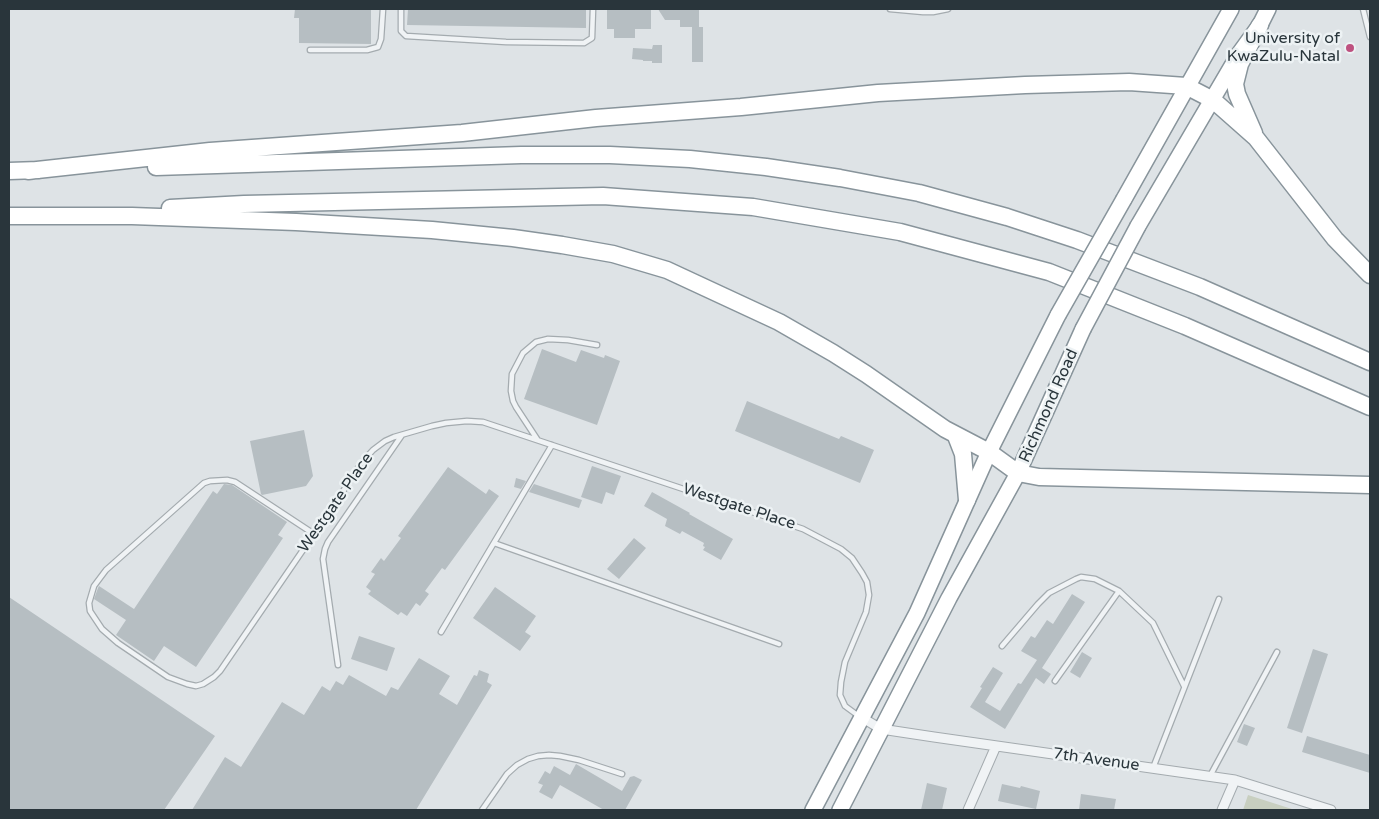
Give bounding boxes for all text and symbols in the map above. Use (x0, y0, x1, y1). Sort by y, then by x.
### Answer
place label: University of KwaZulu-Natal (1227, 29, 1340, 67)
marker: University of KwaZulu-Natal (1344, 42, 1356, 54)
street label: Richmond Road (1015, 346, 1083, 466)
street label: Westgate Place (294, 449, 378, 557)
street label: Westgate Place (680, 480, 798, 534)
street label: 7th Avenue (1051, 744, 1141, 776)

